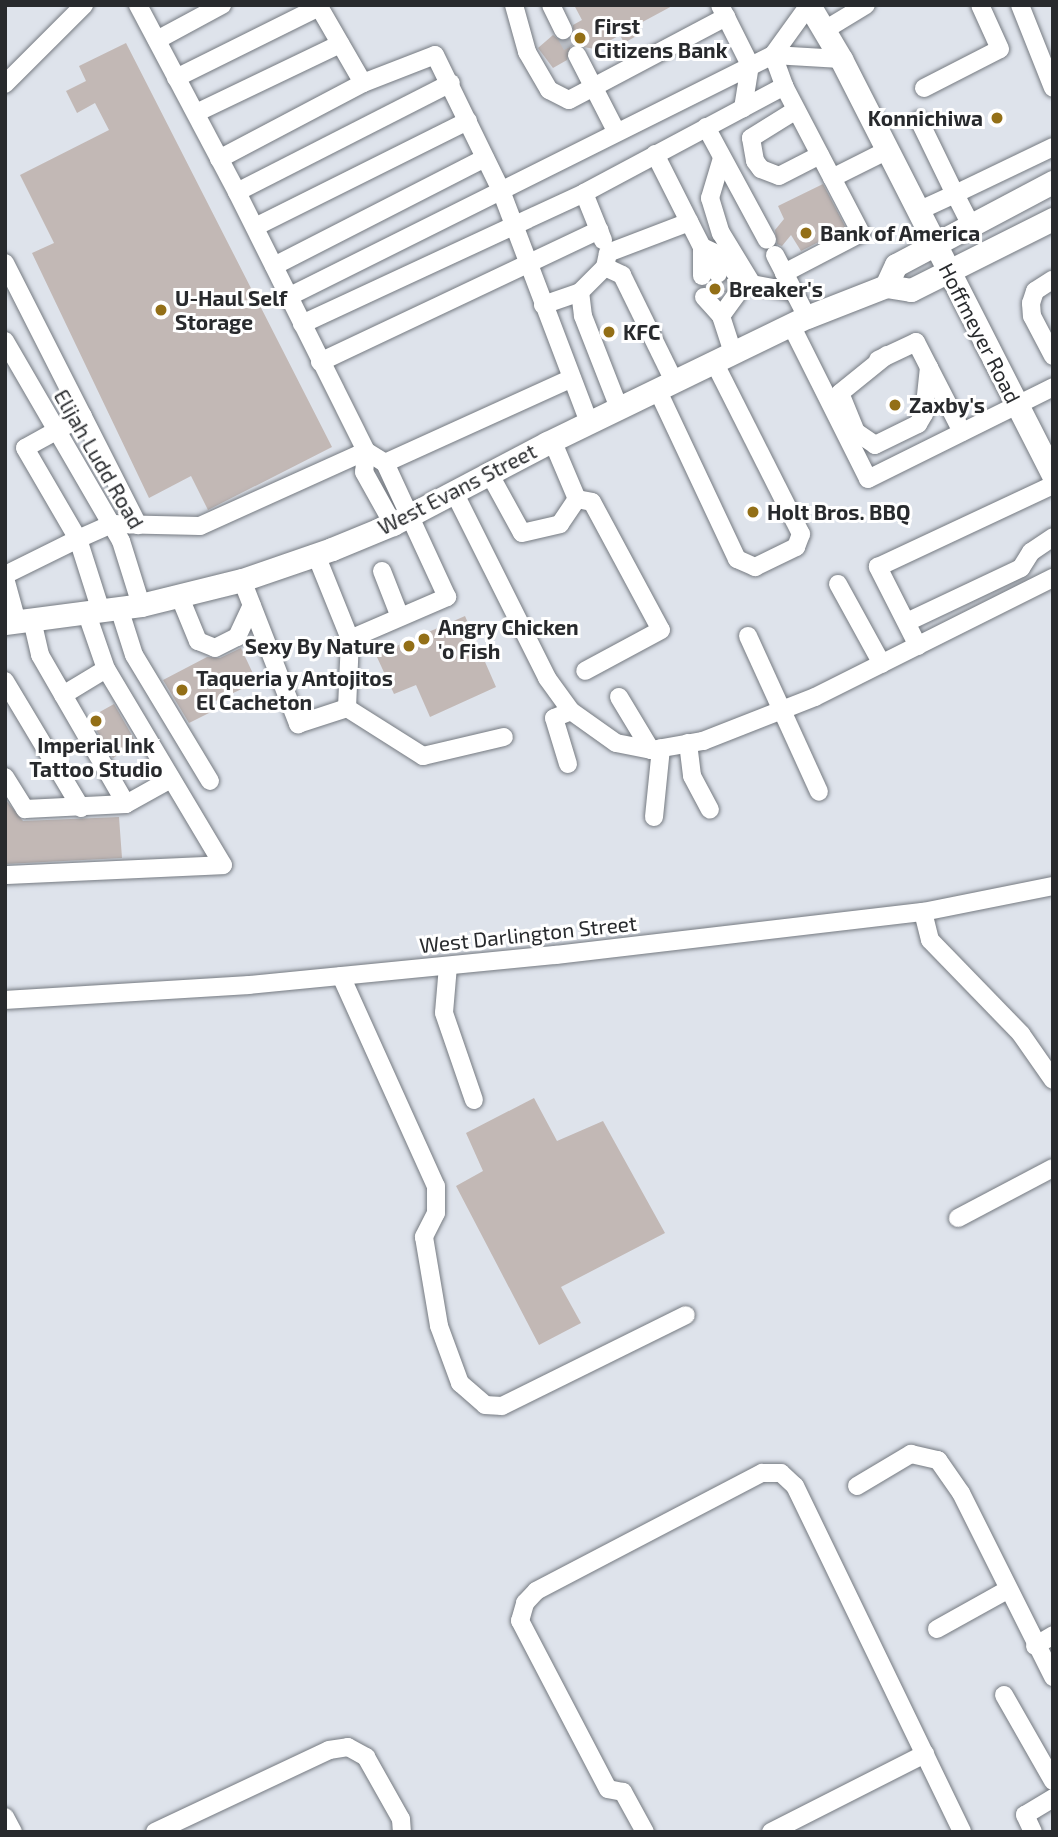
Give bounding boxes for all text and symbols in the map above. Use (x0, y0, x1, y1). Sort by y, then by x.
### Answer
place label: First Citizens Bank (594, 13, 727, 63)
marker: First Citizens Bank (572, 30, 588, 46)
place label: Konnichiwa (868, 105, 983, 131)
marker: Konnichiwa (989, 110, 1005, 126)
place label: Bank of America (820, 220, 981, 246)
marker: Bank of America (798, 225, 814, 241)
street label: Hoffmeyer Road (934, 259, 1026, 407)
place label: Breaker's (729, 276, 823, 302)
marker: Breaker's (707, 281, 723, 297)
place label: U-Haul Self Storage (175, 285, 288, 335)
marker: U-Haul Self Storage (153, 302, 169, 318)
place label: KFC (623, 319, 660, 345)
marker: KFC (601, 324, 617, 340)
street label: Elijah Ludd Road (49, 385, 149, 533)
place label: Zaxby's (909, 392, 985, 418)
marker: Zaxby's (887, 397, 903, 413)
street label: West Evans Street (374, 438, 540, 540)
place label: Holt Bros. BBQ (767, 499, 910, 525)
marker: Holt Bros. BBQ (745, 504, 761, 520)
place label: Angry Chicken 'o Fish (438, 614, 579, 664)
marker: Angry Chicken 'o Fish (416, 631, 432, 647)
place label: Sexy By Nature (244, 633, 395, 659)
marker: Sexy By Nature (401, 638, 417, 654)
place label: Taqueria y Antojitos El Cacheton (196, 665, 394, 715)
marker: Taqueria y Antojitos El Cacheton (174, 682, 190, 698)
marker: Imperial Ink Tattoo Studio (88, 713, 104, 729)
place label: Imperial Ink Tattoo Studio (29, 732, 163, 782)
street label: West Darlington Street (418, 910, 638, 958)

